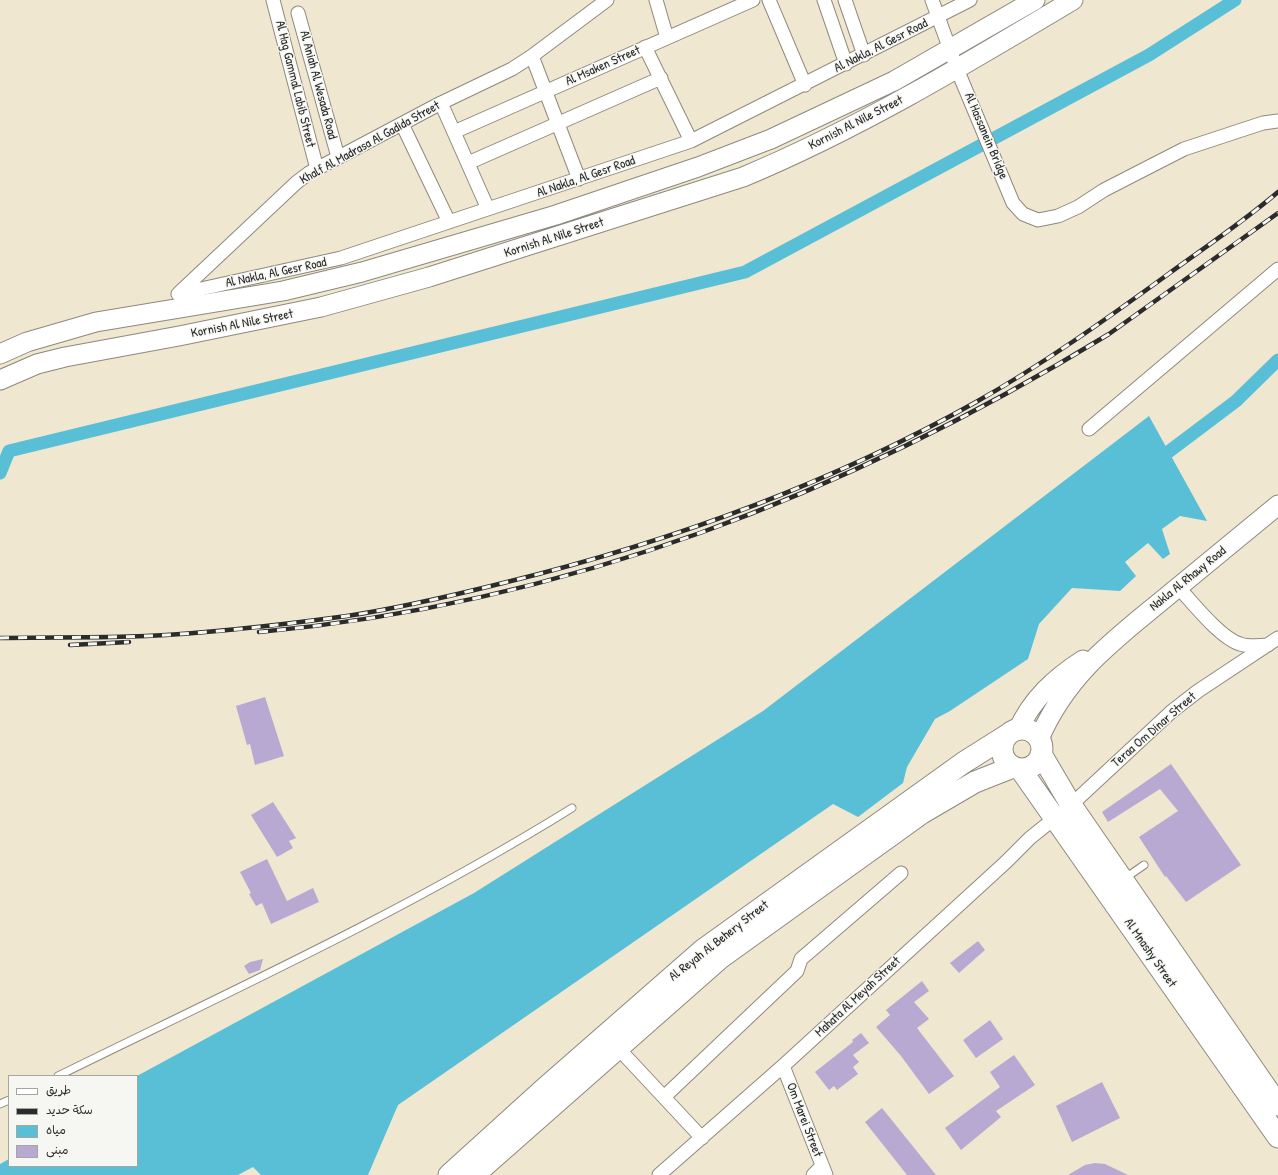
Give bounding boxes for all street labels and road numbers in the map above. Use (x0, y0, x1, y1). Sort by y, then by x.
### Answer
street label: Al Nakla, Al Gesr Road (832, 16, 930, 76)
street label: Al Hag Gammal Labib Street (272, 19, 318, 149)
street label: Al Aniah Al Wesada Road (296, 29, 340, 141)
street label: Al Msaken Street (563, 43, 643, 89)
street label: Al Hassanein Bridge (961, 90, 1011, 182)
street label: Kornish Al Nile Street (806, 92, 906, 154)
street label: Khalf Al Madrasa Al Gadida Street (297, 98, 443, 188)
street label: Al Nakla, Al Gesr Road (535, 153, 637, 201)
street label: Kornish Al Nile Street (502, 215, 606, 261)
street label: Al Nakla, Al Gesr Road (224, 255, 328, 291)
street label: Kornish Al Nile Street (190, 306, 294, 342)
street label: Nakla Al Rhawy Road (1147, 543, 1229, 615)
street label: Teraa Om Dinar Street (1109, 689, 1199, 771)
street label: Al Reyah Al Behery Street (666, 897, 772, 985)
street label: Al Mnashy Street (1120, 915, 1180, 991)
street label: Mahata Al Meyah Street (812, 953, 904, 1041)
street label: Om Marei Street (783, 1081, 825, 1159)

